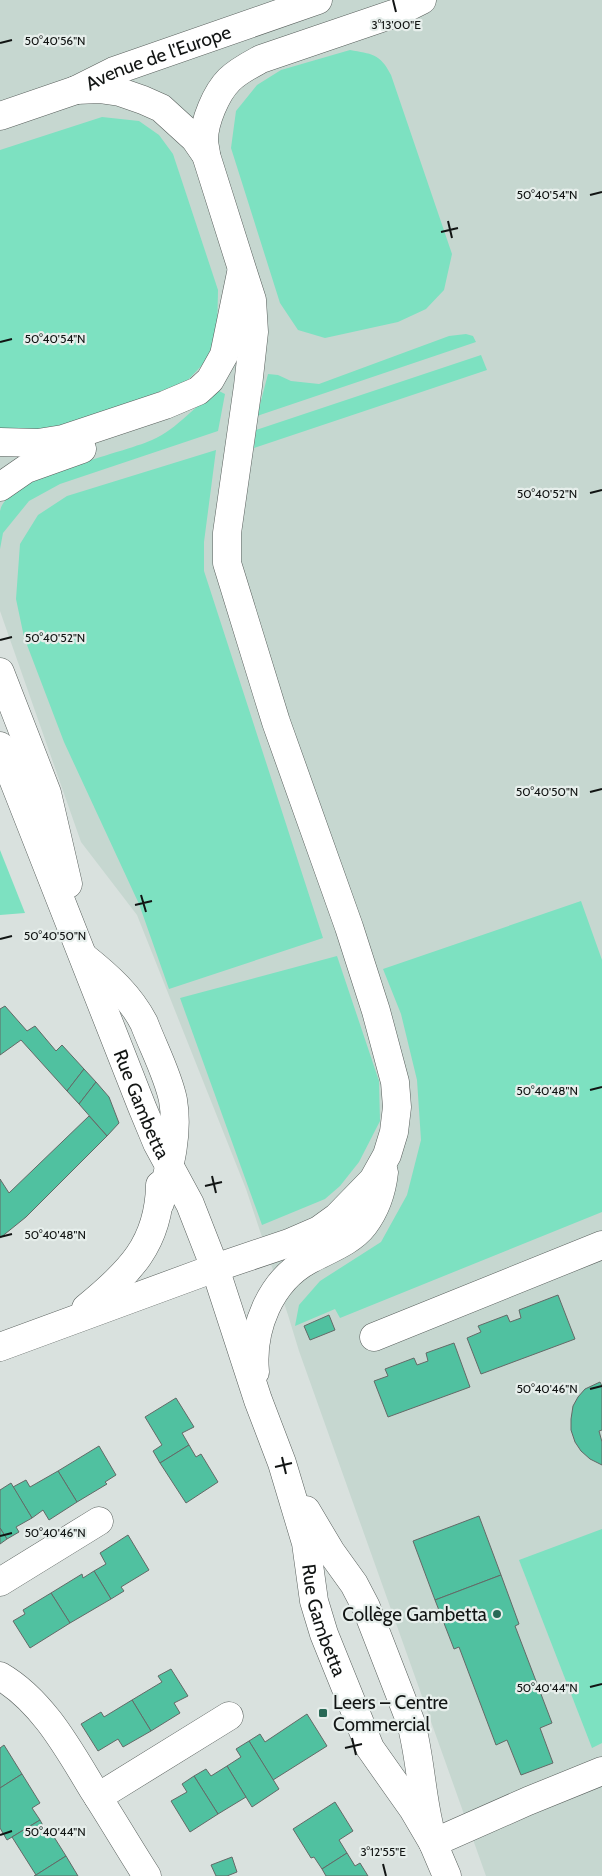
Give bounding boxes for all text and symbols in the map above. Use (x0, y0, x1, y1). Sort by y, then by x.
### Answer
text: 3°13'00"E (371, 17, 421, 32)
street label: Avenue de l'Europe (82, 20, 234, 95)
text: 50°40'56"N (24, 33, 86, 48)
text: 50°40'54"N (516, 187, 578, 202)
text: 50°40'54"N (24, 331, 86, 346)
text: 50°40'52"N (517, 486, 577, 501)
text: 50°40'52"N (25, 630, 85, 645)
text: 50°40'50"N (516, 784, 578, 799)
text: 50°40'50"N (24, 928, 86, 943)
street label: Rue Gambetta (109, 1046, 175, 1163)
text: 50°40'48"N (516, 1083, 578, 1098)
text: 50°40'48"N (24, 1227, 86, 1242)
text: 50°40'46"N (516, 1381, 578, 1396)
text: 50°40'46"N (24, 1525, 86, 1540)
street label: Rue Gambetta (298, 1562, 351, 1679)
place label: Collège Gambetta (342, 1603, 487, 1626)
marker: Collège Gambetta (491, 1608, 503, 1620)
text: 50°40'44"N (516, 1680, 578, 1695)
place label: Leers – Centre Commercial (333, 1691, 448, 1736)
marker: Leers – Centre Commercial (317, 1707, 329, 1719)
text: 50°40'44"N (24, 1824, 86, 1839)
text: 3°12'55"E (360, 1844, 406, 1859)

